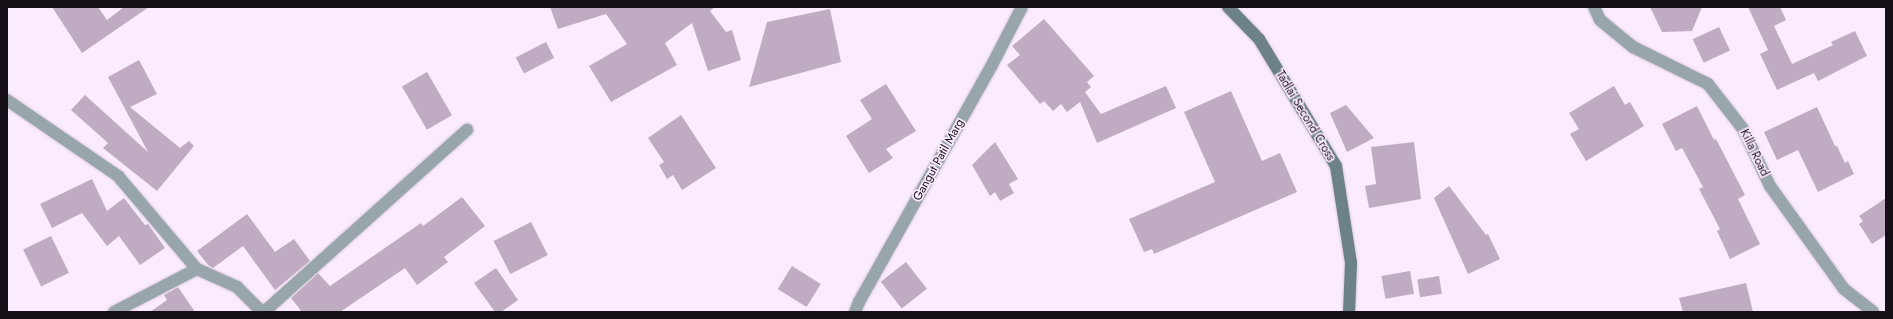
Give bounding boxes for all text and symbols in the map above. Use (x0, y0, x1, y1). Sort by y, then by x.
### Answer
street label: Tadlai Second Cross (1272, 68, 1338, 164)
street label: Gangut Patil Marg (910, 116, 968, 204)
street label: Killa Road (1736, 127, 1772, 179)

